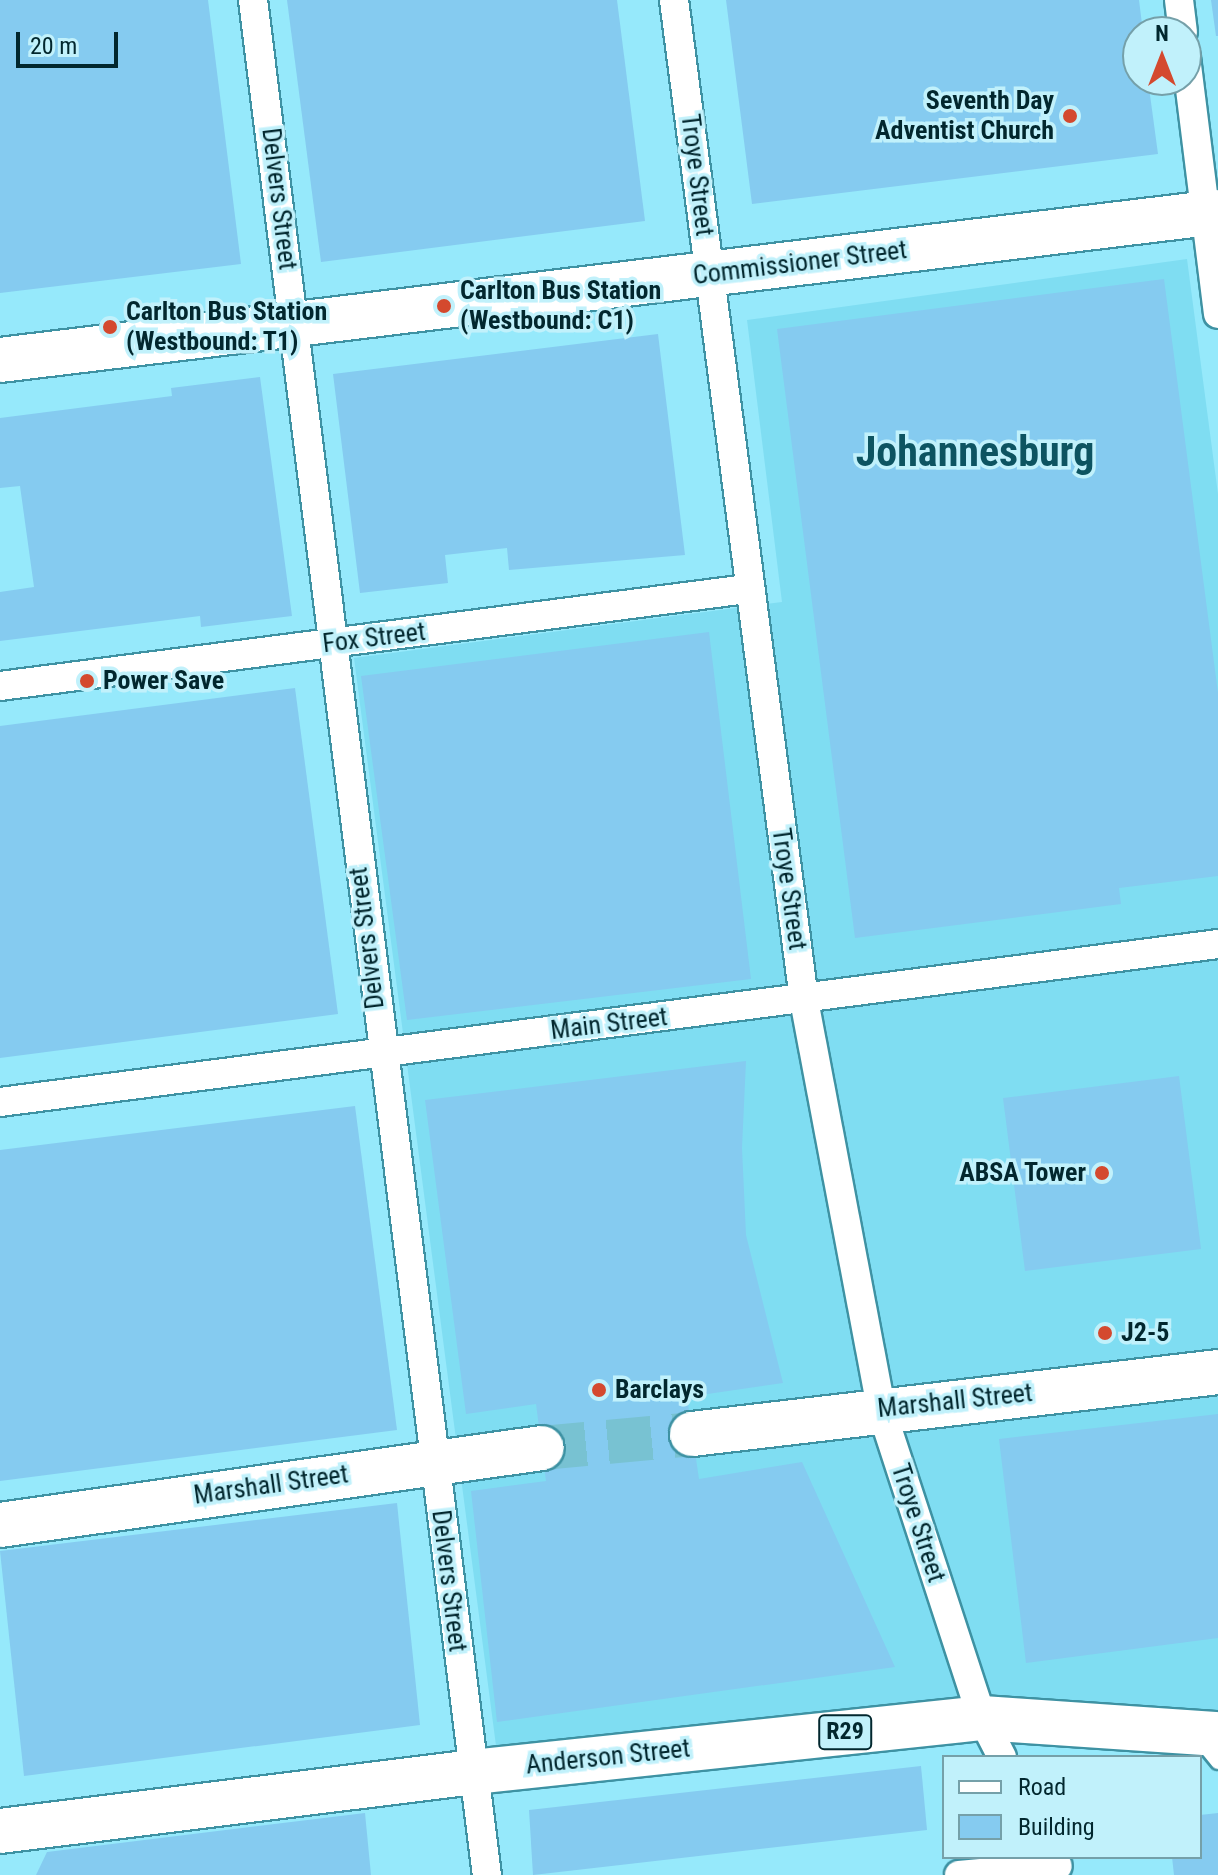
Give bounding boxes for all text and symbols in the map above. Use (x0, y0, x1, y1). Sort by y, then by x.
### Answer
scale bar (20, 16, 122, 66)
north arrow (1122, 16, 1202, 96)
text: N (1155, 21, 1169, 46)
text: 20 m (30, 32, 77, 60)
place label: Seventh Day Adventist Church (875, 85, 1054, 146)
marker: Seventh Day Adventist Church (1061, 107, 1079, 125)
street label: Troye Street (674, 112, 720, 238)
street label: Delvers Street (255, 126, 303, 272)
street label: Commissioner Street (691, 234, 909, 292)
place label: Carlton Bus Station (Westbound: C1) (460, 275, 661, 336)
place label: Carlton Bus Station (Westbound: T1) (126, 296, 327, 358)
marker: Carlton Bus Station (Westbound: C1) (435, 297, 453, 315)
marker: Carlton Bus Station (Westbound: T1) (101, 318, 119, 336)
district label: Johannesburg (856, 427, 1094, 477)
street label: Fox Street (321, 616, 427, 660)
place label: Power Save (103, 665, 224, 697)
marker: Power Save (78, 672, 96, 690)
street label: Troye Street (765, 826, 813, 952)
street label: Delvers Street (343, 865, 391, 1011)
street label: Main Street (549, 1001, 669, 1047)
place label: ABSA Tower (958, 1157, 1086, 1189)
marker: ABSA Tower (1093, 1164, 1111, 1182)
place label: J2-5 (1121, 1317, 1169, 1349)
marker: J2-5 (1096, 1324, 1114, 1342)
place label: Barclays (615, 1374, 704, 1406)
street label: Marshall Street (876, 1377, 1034, 1425)
marker: Barclays (590, 1381, 608, 1399)
street label: Marshall Street (192, 1459, 350, 1511)
street label: Troye Street (884, 1460, 952, 1586)
street label: Delvers Street (425, 1508, 473, 1654)
road number: R29 (817, 1712, 873, 1752)
street label: Anderson Street (524, 1733, 692, 1781)
legend (942, 1755, 1202, 1859)
text: Road (1018, 1773, 1066, 1801)
text: Building (1018, 1813, 1095, 1841)

